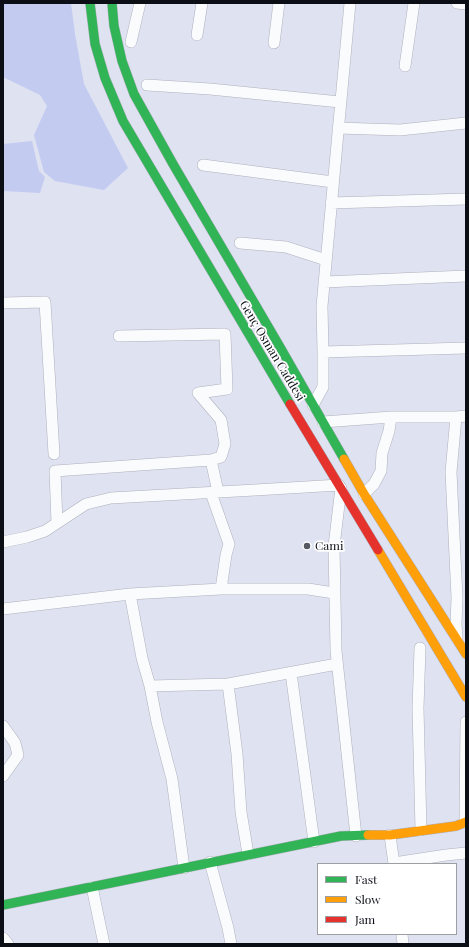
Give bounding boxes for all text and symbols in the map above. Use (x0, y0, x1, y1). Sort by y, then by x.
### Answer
street label: Genç Osman Caddesi (236, 298, 308, 404)
place label: Cami (315, 539, 343, 553)
marker: Cami (302, 541, 312, 551)
legend (317, 863, 457, 935)
text: Fast (355, 871, 377, 887)
text: Slow (355, 891, 381, 907)
text: Jam (355, 911, 375, 927)

